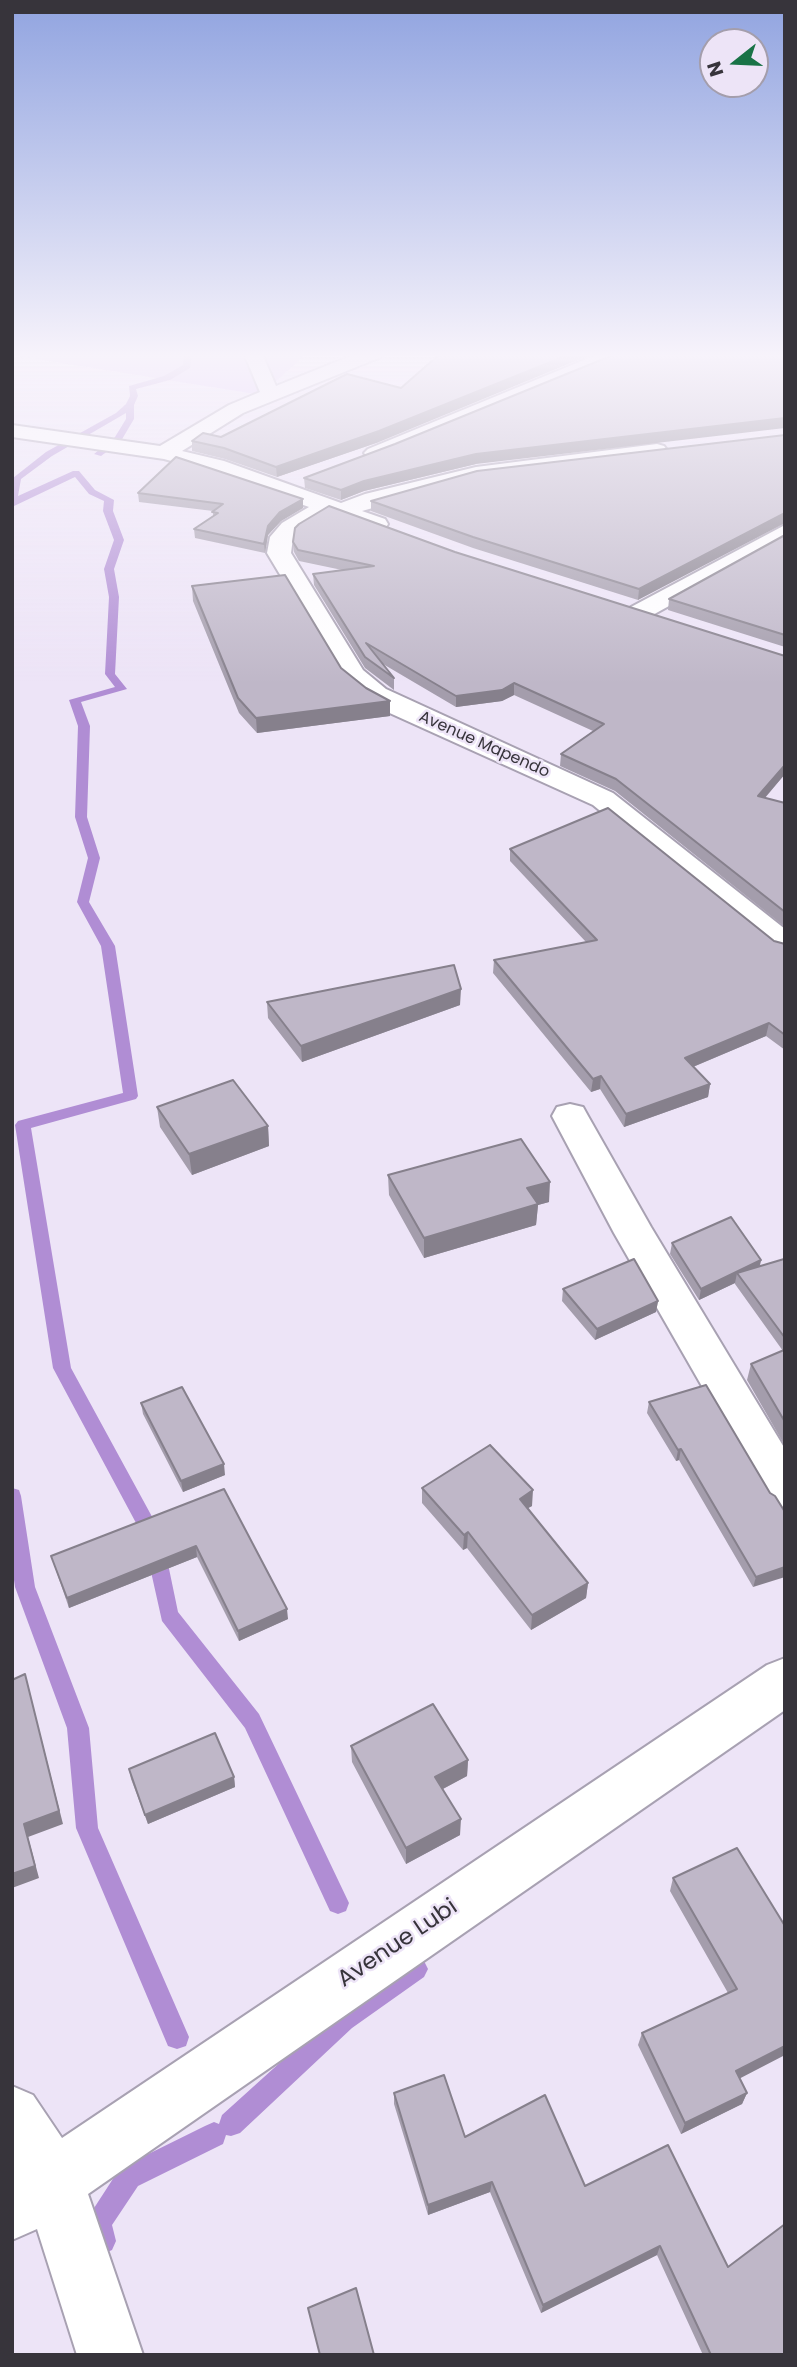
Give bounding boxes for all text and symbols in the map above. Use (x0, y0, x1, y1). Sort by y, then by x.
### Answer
north arrow (699, 28, 769, 98)
text: N (700, 58, 731, 80)
street label: Avenue Mapendo (416, 708, 552, 782)
street label: Avenue Lubi (333, 1894, 463, 1994)

